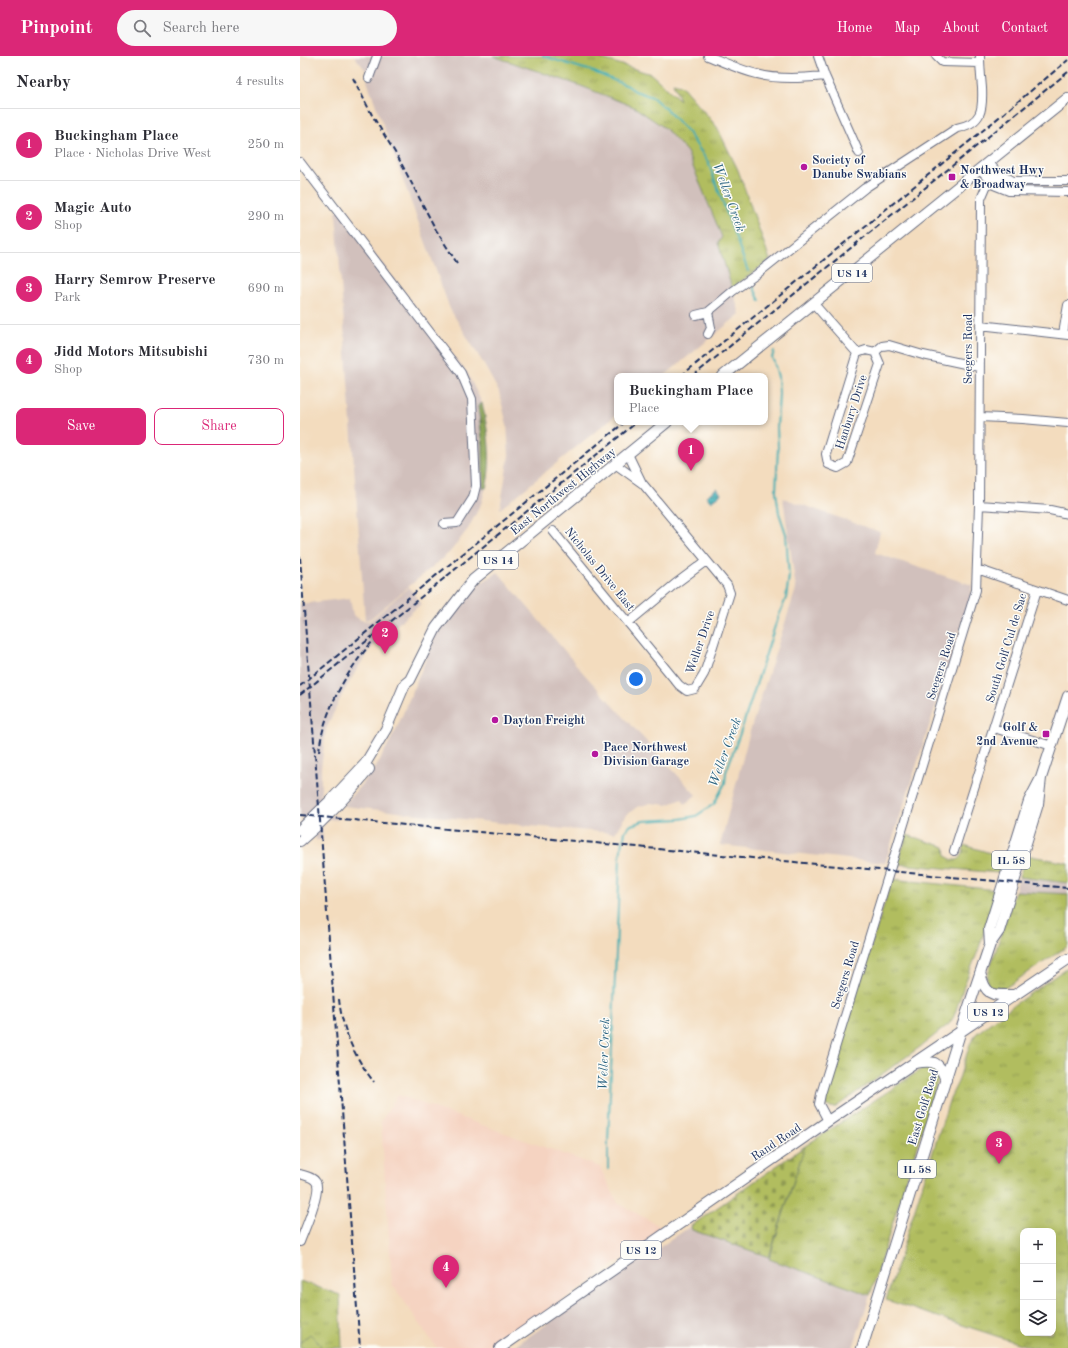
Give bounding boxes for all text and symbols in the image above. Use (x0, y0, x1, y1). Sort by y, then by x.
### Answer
search box (117, 10, 397, 46)
icon: search (131, 17, 153, 39)
text: Pinpoint (20, 19, 93, 38)
text: Search here (163, 21, 239, 36)
text: Home (837, 21, 872, 35)
text: Map (894, 21, 920, 35)
text: About (942, 21, 979, 35)
text: Contact (1001, 21, 1048, 35)
text: Nearby (16, 74, 71, 91)
text: 4 results (235, 75, 284, 88)
text: Buckingham Place (54, 129, 179, 144)
text: 1 (25, 138, 33, 151)
text: 250 m (247, 138, 284, 151)
text: Place · Nicholas Drive West (54, 147, 211, 160)
place label: Society of Danube Swabians (812, 155, 906, 181)
water label: Weller Creek (710, 161, 747, 234)
marker: Society of Danube Swabians (799, 162, 809, 172)
place label: Northwest Hwy & Broadway (960, 165, 1044, 191)
marker: Northwest Hwy & Broadway (947, 172, 957, 182)
text: Magic Auto (54, 201, 132, 216)
text: 2 (25, 210, 33, 223)
text: 290 m (247, 210, 284, 223)
text: Shop (54, 219, 82, 232)
road number: US 14 (832, 264, 872, 282)
text: Harry Semrow Preserve (54, 273, 215, 288)
text: 3 (25, 282, 33, 295)
text: 690 m (247, 282, 284, 295)
text: Park (54, 291, 81, 304)
street label: Seegers Road (963, 314, 975, 384)
text: Jidd Motors Mitsubishi (54, 345, 208, 360)
text: 4 (25, 354, 33, 367)
text: 730 m (247, 354, 284, 367)
text: Shop (54, 363, 82, 376)
popup (614, 373, 768, 425)
street label: Hanbury Drive (834, 373, 870, 451)
text: Buckingham Place (629, 384, 753, 399)
text: Place (629, 402, 659, 415)
button: Save (16, 408, 146, 445)
button: Share (154, 408, 284, 445)
pin: 1 (678, 438, 704, 471)
street label: East Northwest Highway (509, 445, 619, 538)
street label: Nicholas Drive East (562, 526, 637, 614)
road number: US 14 (478, 551, 518, 569)
street label: South Golf Cul de Sac (985, 592, 1029, 704)
street label: Weller Drive (684, 609, 718, 676)
pin: 2 (372, 621, 398, 654)
street label: Seegers Road (925, 631, 959, 702)
your location (626, 669, 646, 689)
marker: Dayton Freight (490, 715, 500, 725)
place label: Dayton Freight (503, 715, 586, 727)
water label: Weller Creek (707, 716, 744, 789)
place label: Golf & 2nd Avenue (976, 722, 1038, 748)
marker: Golf & 2nd Avenue (1041, 729, 1051, 739)
place label: Pace Northwest Division Garage (603, 742, 689, 768)
marker: Pace Northwest Division Garage (590, 749, 600, 759)
road number: IL 58 (992, 851, 1030, 869)
street label: Seegers Road (830, 940, 862, 1011)
road number: US 12 (968, 1003, 1008, 1021)
water label: Weller Creek (597, 1017, 612, 1091)
street label: East Golf Road (907, 1068, 941, 1147)
street label: Rand Road (749, 1122, 804, 1164)
pin: 3 (986, 1131, 1012, 1164)
road number: IL 58 (898, 1160, 936, 1178)
map controls (1020, 1228, 1056, 1336)
button: + (1020, 1228, 1056, 1264)
road number: US 12 (621, 1241, 661, 1259)
pin: 4 (433, 1255, 459, 1288)
button: − (1020, 1264, 1056, 1300)
button: layers (1020, 1300, 1056, 1336)

